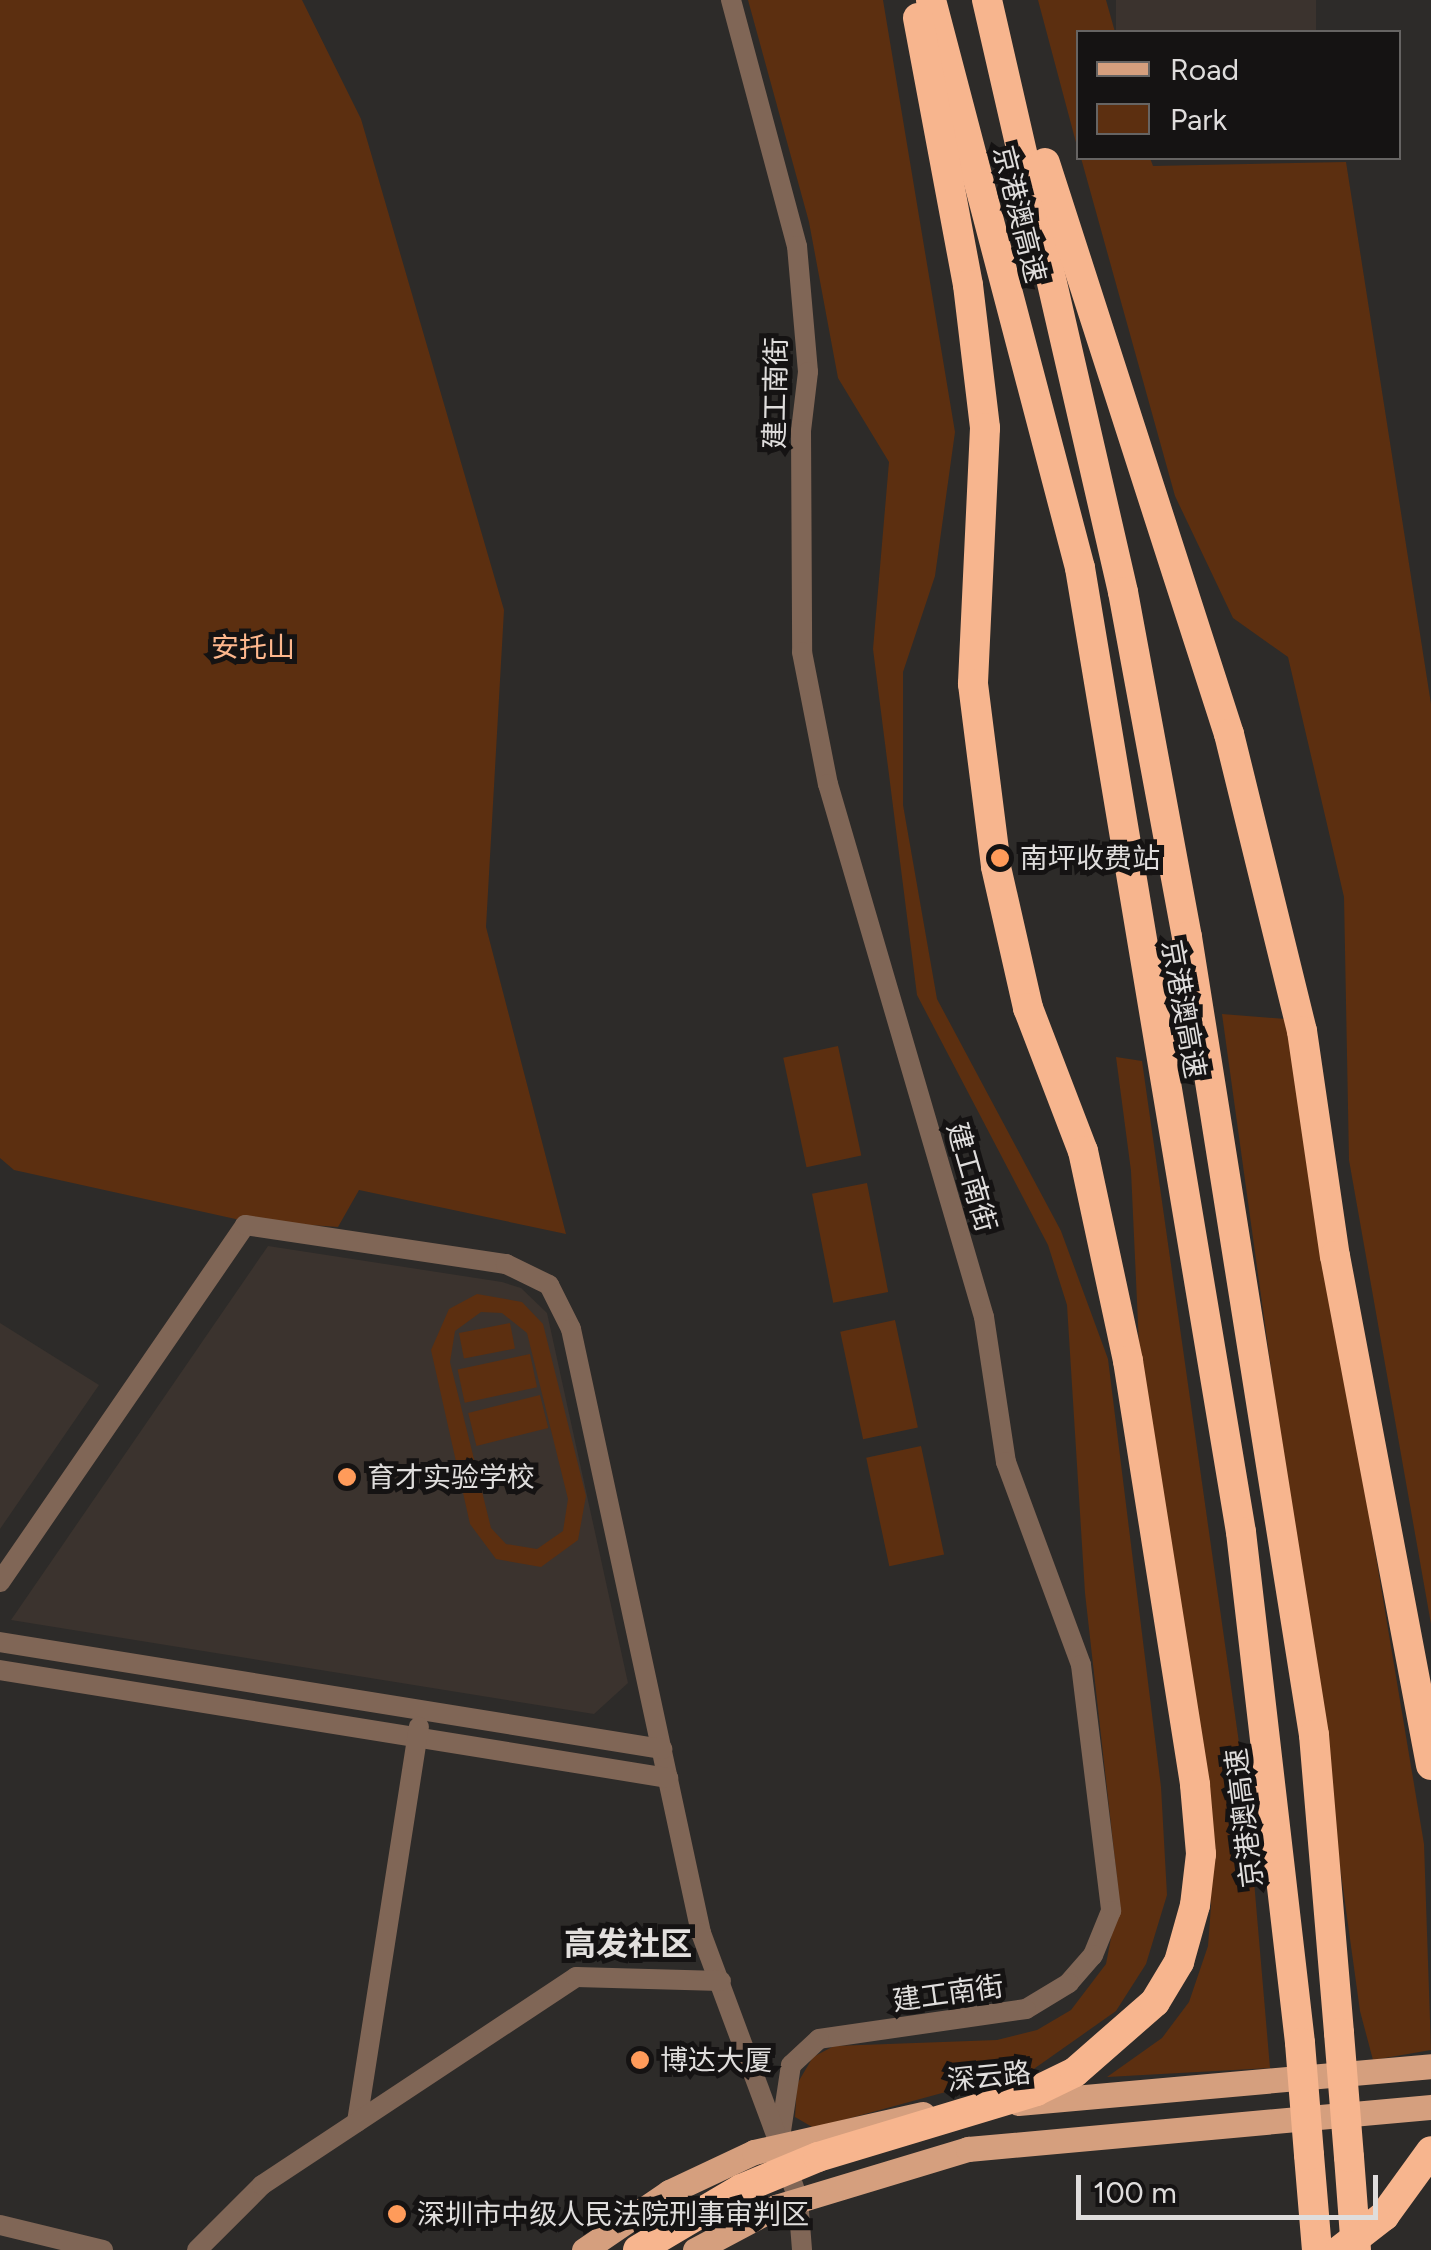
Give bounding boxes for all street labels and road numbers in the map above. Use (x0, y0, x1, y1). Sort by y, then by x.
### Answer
street label: 京港澳高速 (987, 142, 1053, 286)
street label: 建工南街 (757, 337, 793, 449)
street label: 京港澳高速 (1155, 937, 1213, 1081)
street label: 建工南街 (940, 1119, 1004, 1235)
street label: 京港澳高速 (1219, 1746, 1269, 1890)
street label: 建工南街 (890, 1969, 1006, 2017)
street label: 深云路 (945, 2055, 1033, 2097)

